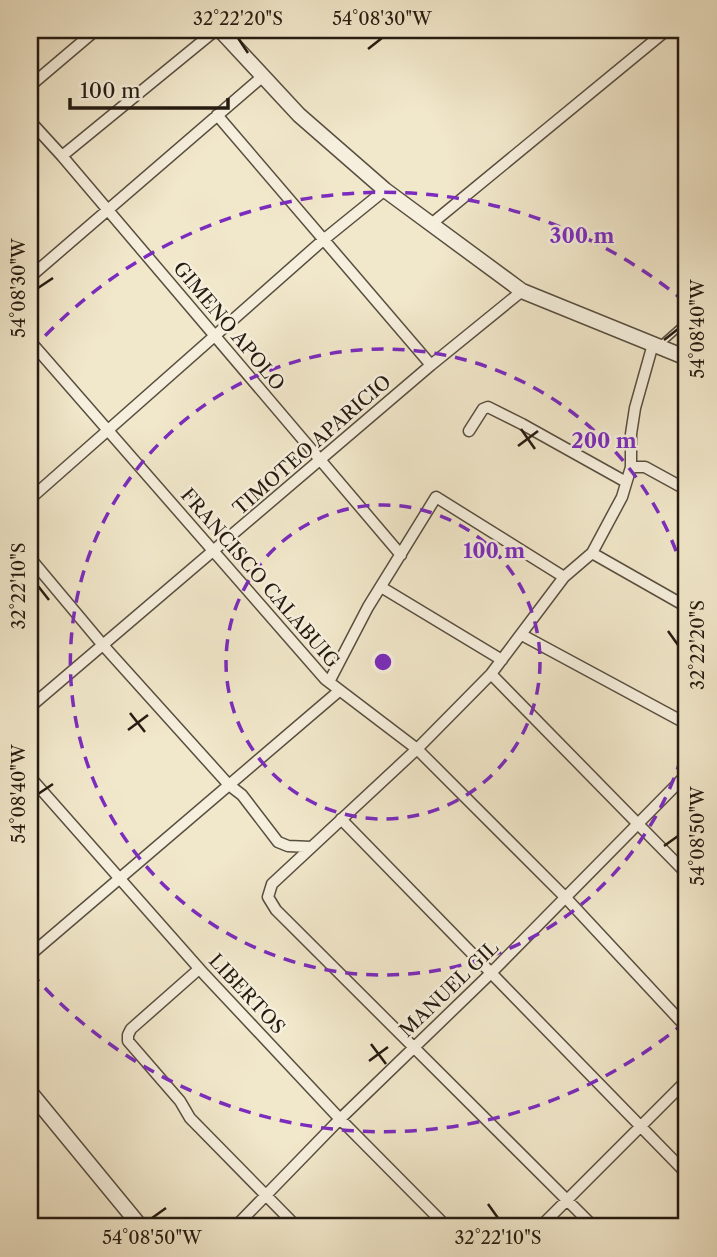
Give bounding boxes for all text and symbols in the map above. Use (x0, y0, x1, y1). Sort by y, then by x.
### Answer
text: 32°22'20"S (193, 8, 283, 30)
text: 54°08'30"W (332, 8, 433, 30)
scale bar (70, 66, 228, 110)
text: 100 m (80, 78, 141, 103)
text: 300 m (550, 223, 614, 248)
text: 54°08'30"W (8, 237, 30, 338)
street label: GIMENO APOLO (169, 257, 289, 395)
text: 54°08'40"W (687, 278, 709, 379)
street label: TIMOTEO APARICIO (228, 370, 396, 520)
text: 200 m (571, 428, 637, 453)
street label: FRANCISCO CALABUIG (176, 484, 344, 672)
text: 100 m (463, 538, 525, 563)
text: 32°22'10"S (8, 542, 30, 630)
text: 32°22'20"S (687, 600, 709, 690)
centre of rings (371, 650, 395, 674)
text: 54°08'40"W (8, 743, 30, 844)
text: 54°08'50"W (687, 785, 709, 886)
street label: MANUEL GIL (395, 936, 504, 1042)
street label: LIBERTOS (204, 949, 290, 1039)
text: 54°08'50"W (102, 1227, 203, 1249)
text: 32°22'10"S (454, 1227, 542, 1249)

